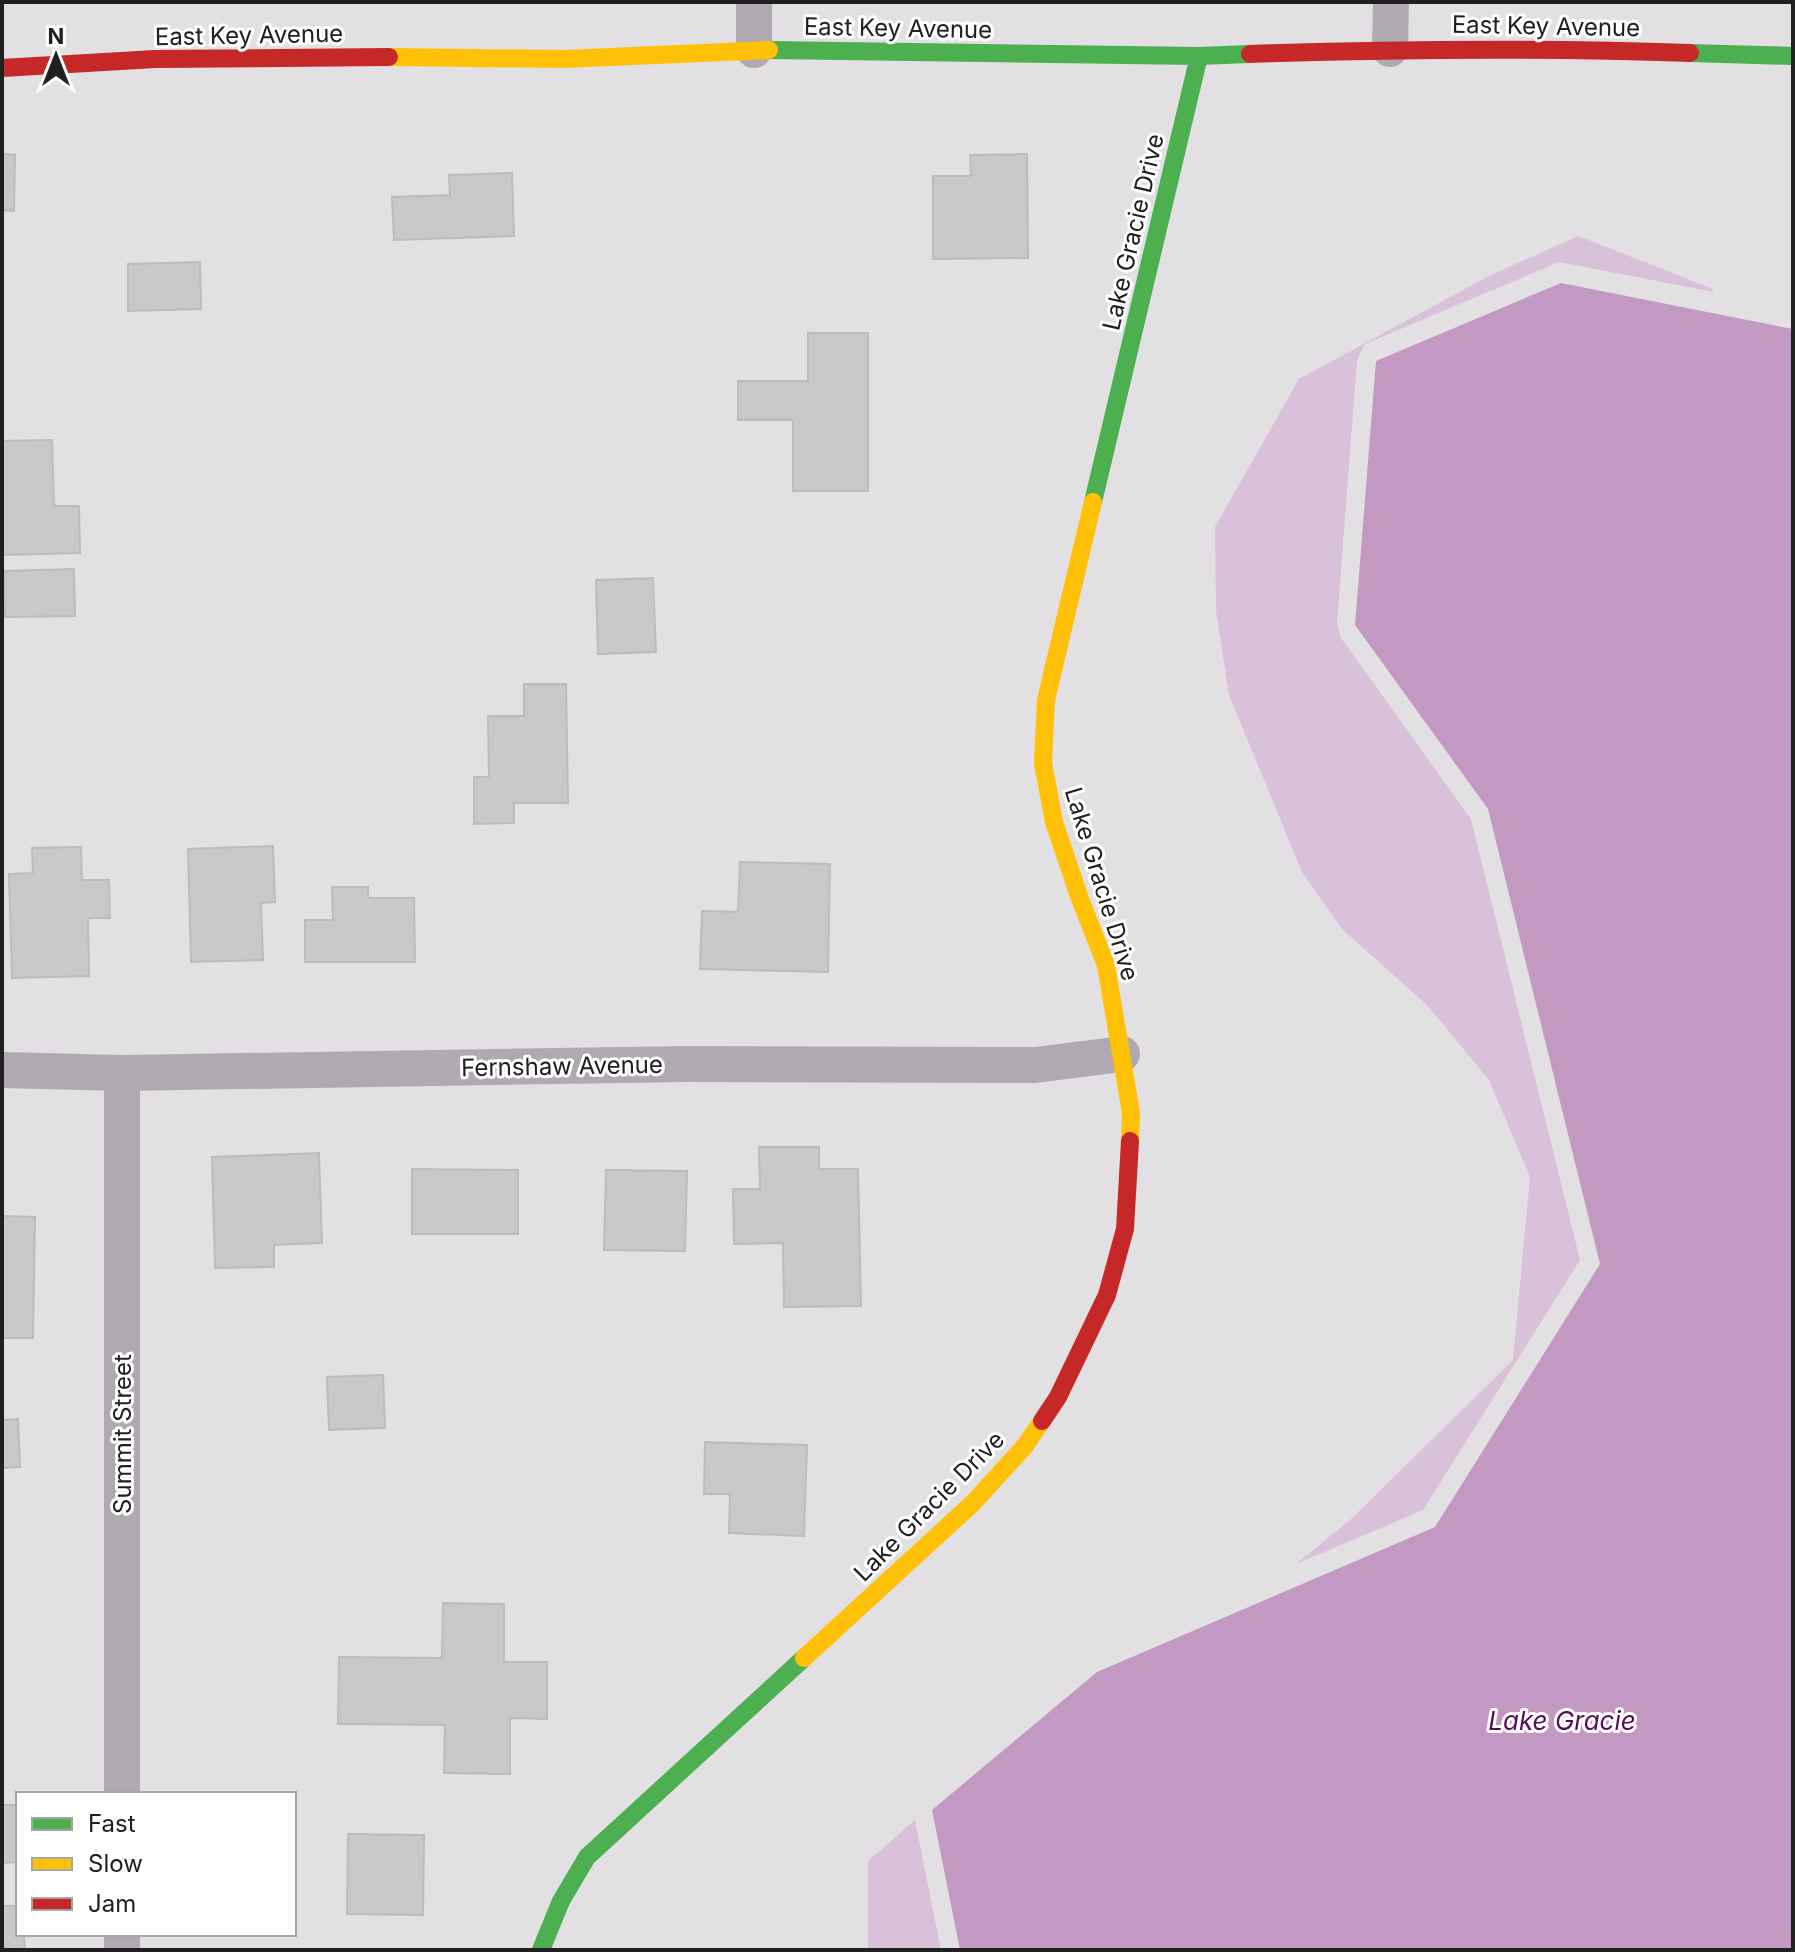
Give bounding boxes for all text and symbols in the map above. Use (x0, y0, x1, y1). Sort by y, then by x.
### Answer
street label: East Key Avenue (1452, 10, 1640, 42)
street label: East Key Avenue (804, 12, 992, 44)
north arrow (16, 16, 96, 96)
street label: East Key Avenue (155, 19, 343, 51)
text: N (48, 23, 64, 49)
street label: Lake Gracie Drive (1096, 131, 1170, 333)
street label: Lake Gracie Drive (1059, 784, 1145, 984)
street label: Fernshaw Avenue (461, 1050, 663, 1082)
street label: Summit Street (108, 1354, 137, 1514)
street label: Lake Gracie Drive (848, 1425, 1010, 1587)
water label: Lake Gracie (1488, 1705, 1636, 1736)
legend (16, 1792, 296, 1936)
text: Fast (88, 1809, 136, 1838)
text: Slow (88, 1849, 143, 1878)
text: Jam (88, 1889, 136, 1918)

